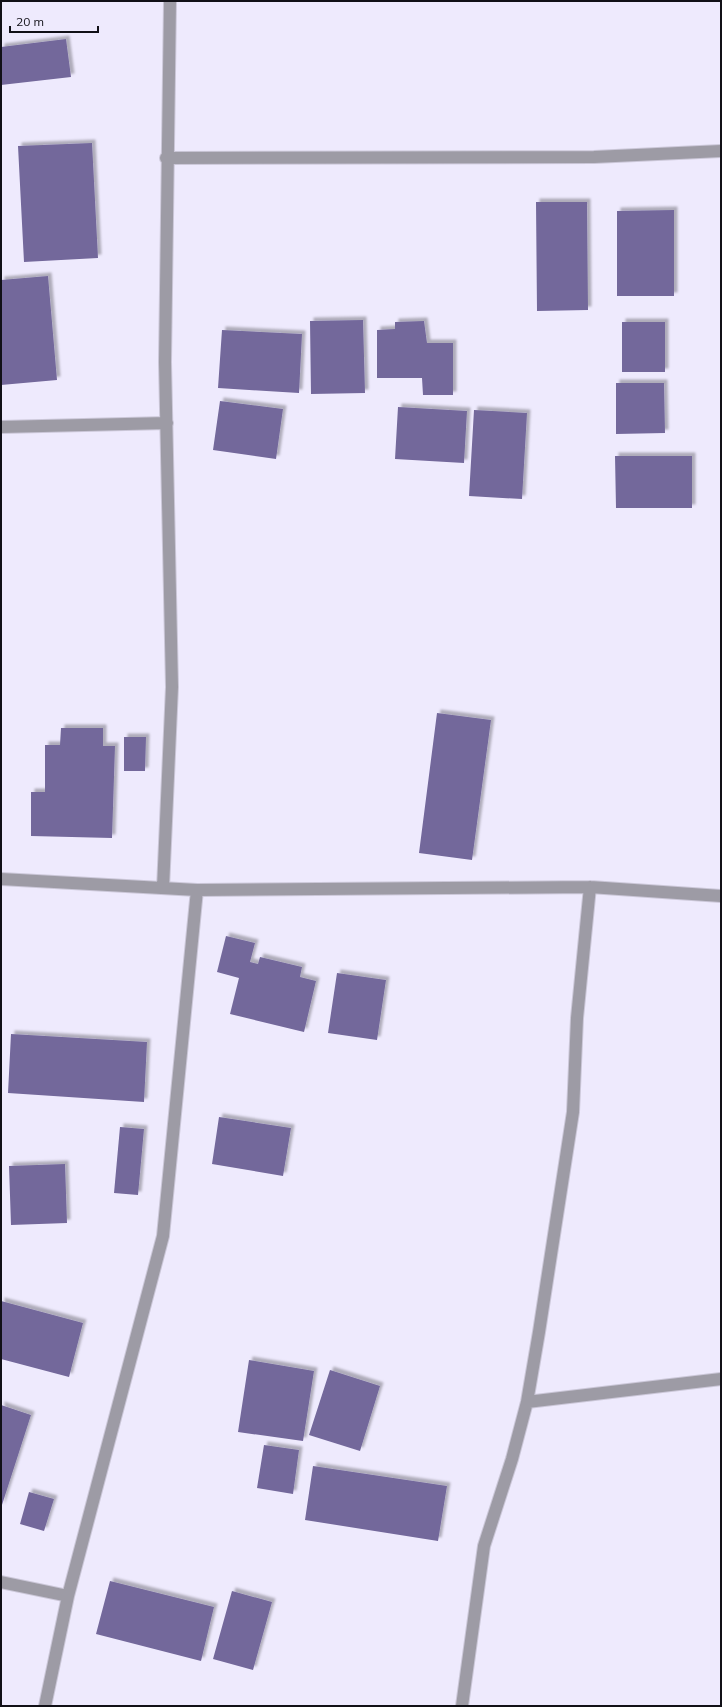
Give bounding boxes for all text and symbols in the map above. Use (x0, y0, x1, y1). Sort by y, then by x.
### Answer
scale bar (10, 8, 98, 34)
text: 20 m (16, 14, 44, 29)

